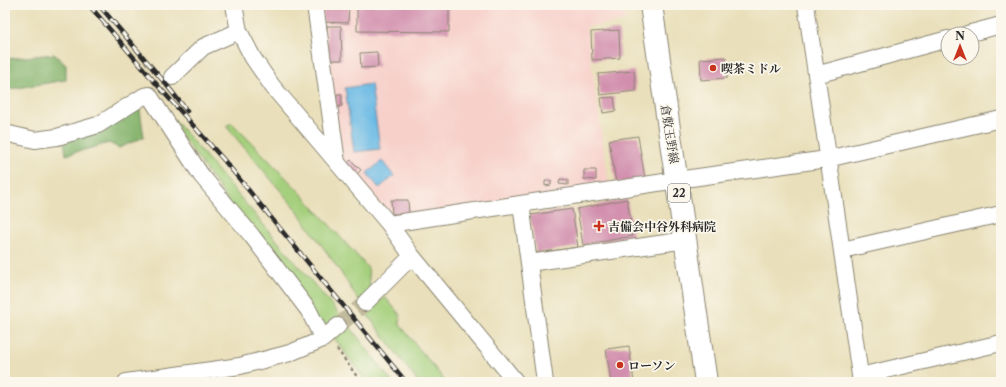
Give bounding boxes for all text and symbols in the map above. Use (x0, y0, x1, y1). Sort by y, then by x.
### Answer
north arrow (940, 26, 980, 66)
text: N (955, 29, 965, 43)
place label: 喫茶ミドル (721, 61, 781, 76)
marker: 喫茶ミドル (708, 63, 718, 73)
street label: 倉敷玉野線 (658, 103, 682, 165)
road number: 22 (668, 184, 690, 202)
place label: 吉備会中谷外科病院 (608, 219, 716, 234)
marker: 吉備会中谷外科病院 (593, 220, 605, 232)
place label: ローソン (628, 358, 676, 373)
marker: ローソン (615, 360, 625, 370)

